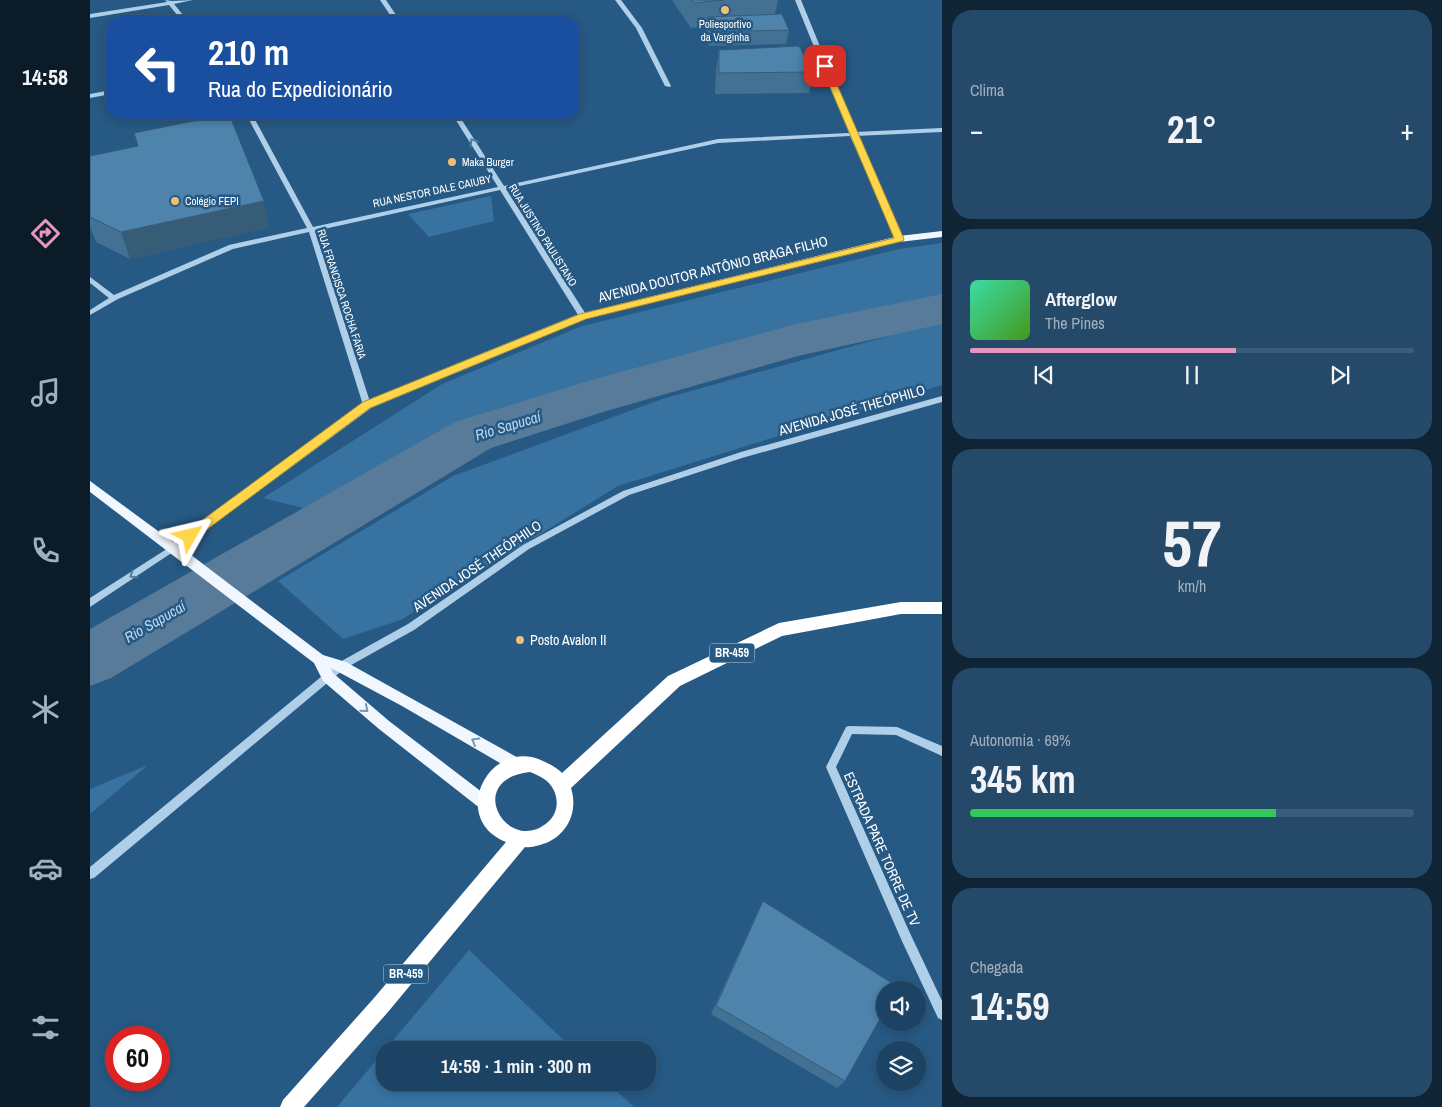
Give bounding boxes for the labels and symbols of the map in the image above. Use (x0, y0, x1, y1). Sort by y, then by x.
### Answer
marker: Poliesportivo da Varginha (719, 4, 731, 16)
place label: Poliesportivo da Varginha (699, 17, 751, 44)
pin (804, 45, 846, 87)
one-way arrow (470, 138, 479, 147)
place label: Maka Burger (462, 155, 514, 169)
marker: Maka Burger (446, 156, 458, 168)
street label: RUA NESTOR DALE CAIUBY (372, 172, 492, 210)
street label: RUA JUSTINO PAULISTANO (506, 181, 580, 289)
place label: Colégio FEPI (185, 194, 239, 208)
marker: Colégio FEPI (169, 195, 181, 207)
street label: RUA FRANCISCA ROCHA FARIA (314, 227, 370, 362)
street label: AVENIDA DOUTOR ANTÔNIO BRAGA FILHO (595, 232, 830, 307)
street label: AVENIDA JOSÉ THEÓPHILO (776, 380, 927, 440)
water label: Rio Sapucaí (472, 405, 545, 445)
position arrow (163, 509, 215, 561)
street label: AVENIDA JOSÉ THEÓPHILO (408, 516, 545, 616)
one-way arrow (129, 568, 138, 578)
water label: Rio Sapucaí (120, 595, 191, 648)
place label: Posto Avalon II (530, 631, 606, 649)
marker: Posto Avalon II (514, 634, 526, 646)
road number: BR-459 (710, 644, 754, 662)
one-way arrow (359, 703, 368, 711)
one-way arrow (471, 737, 480, 747)
street label: ESTRADA PARE TORRE DE TV (840, 769, 924, 929)
road number: BR-459 (384, 964, 428, 984)
speed limit sign: 60 (105, 1026, 170, 1091)

